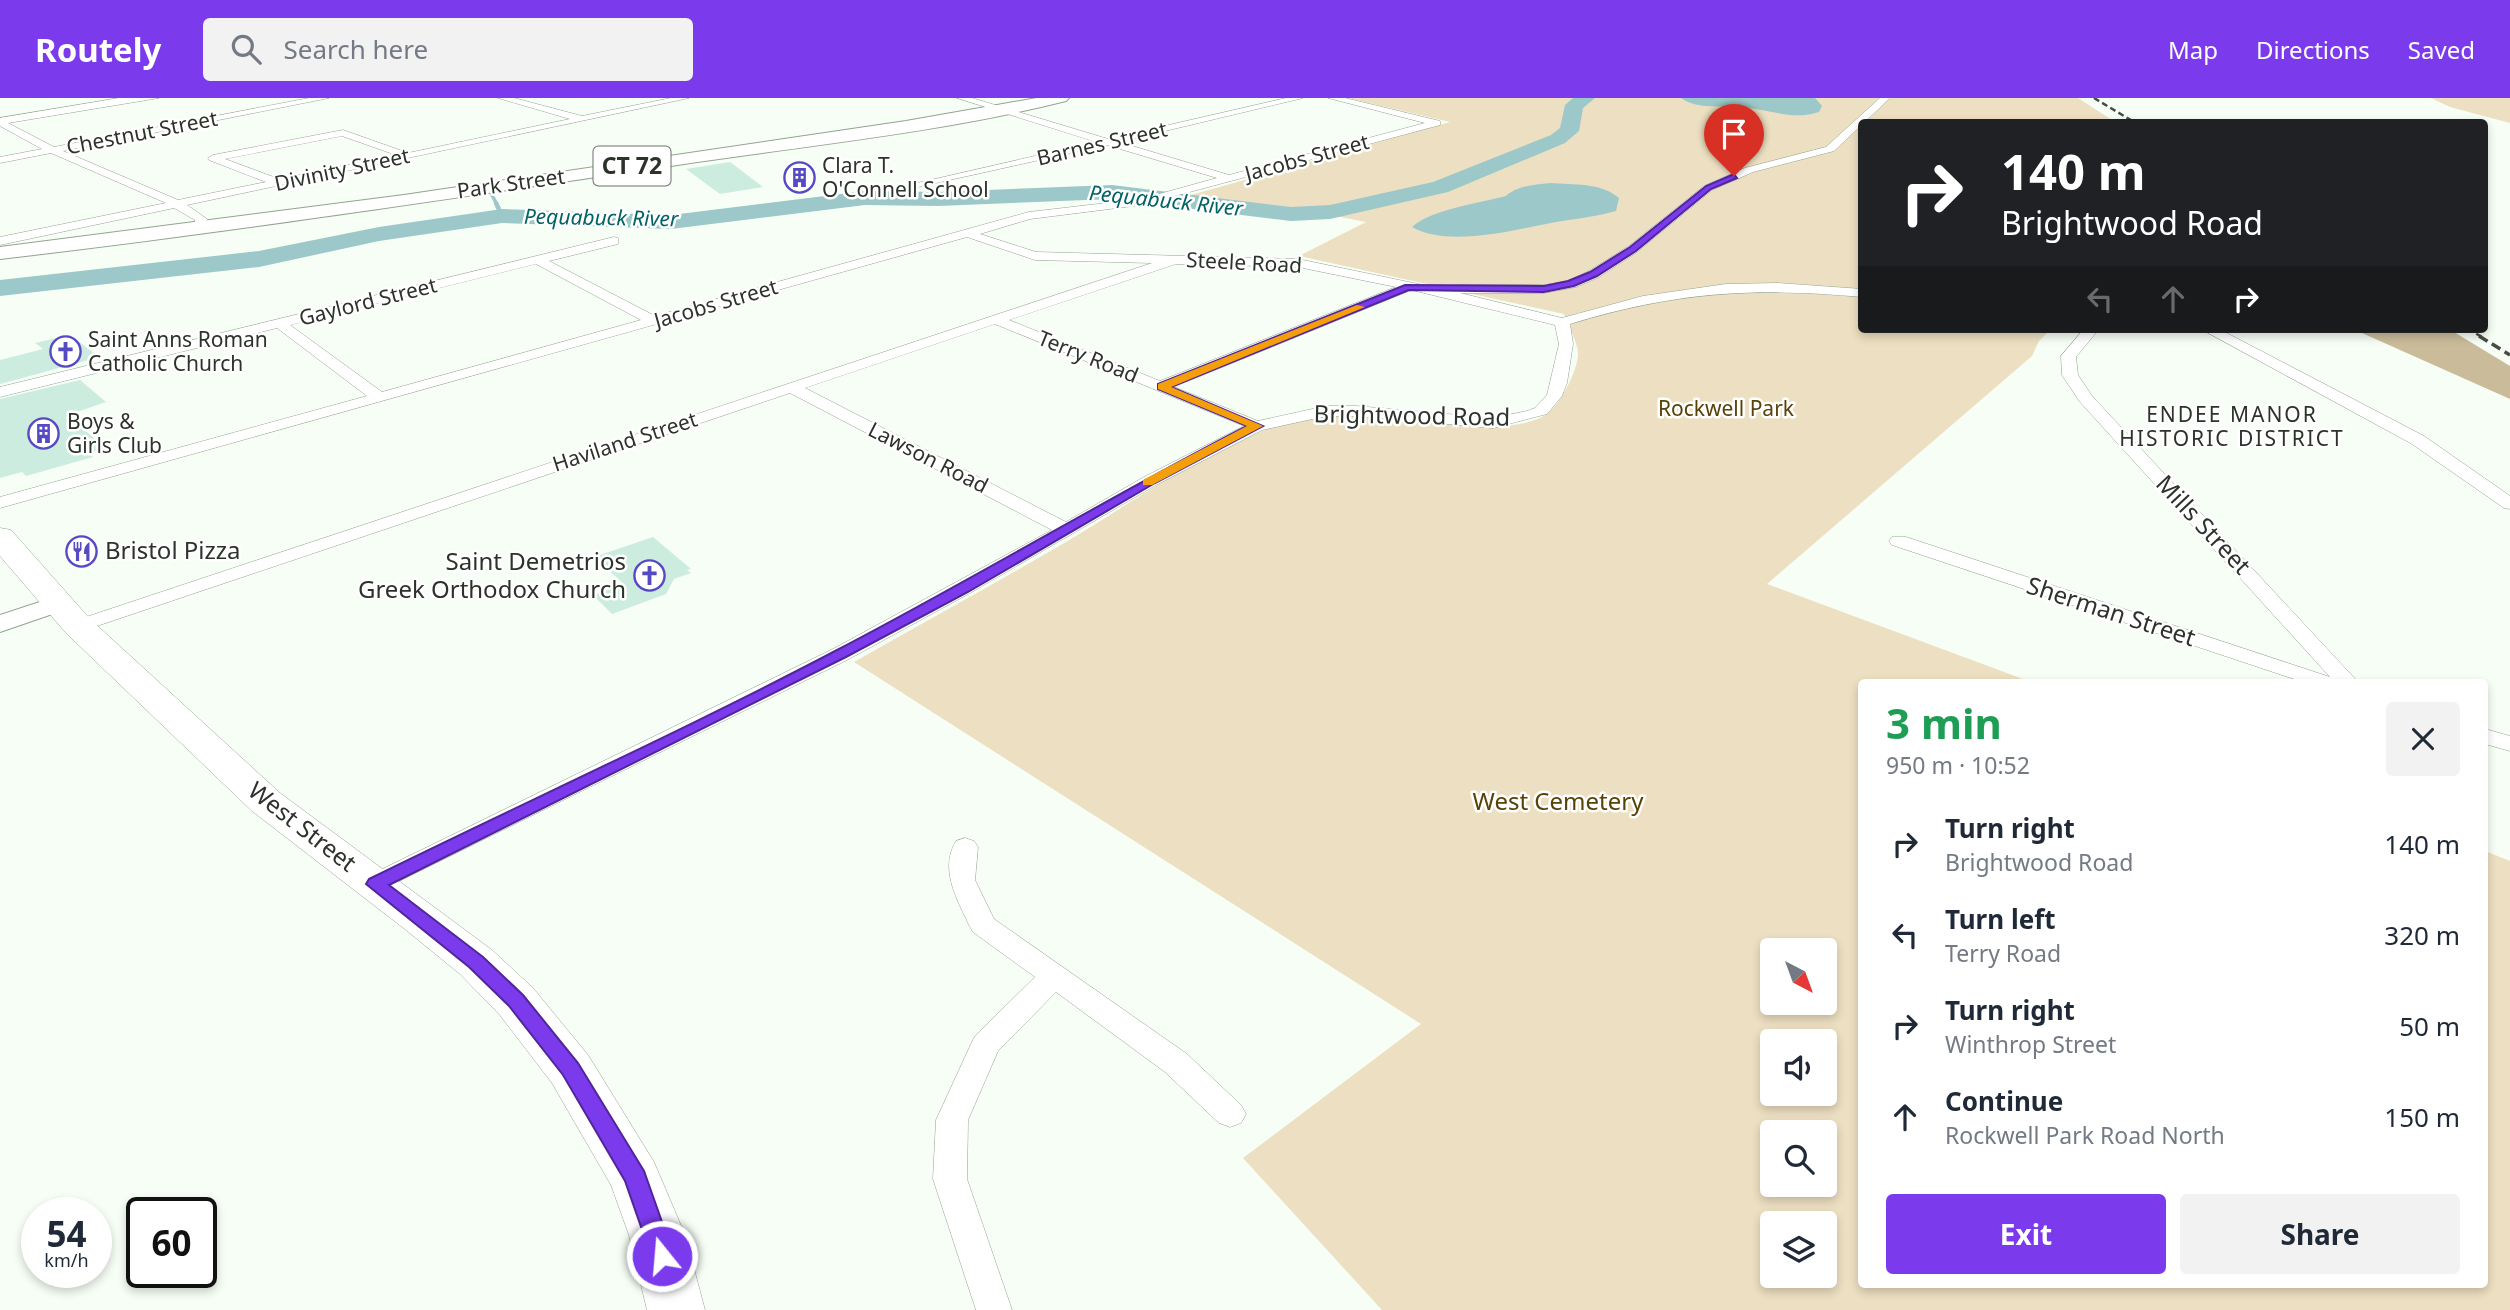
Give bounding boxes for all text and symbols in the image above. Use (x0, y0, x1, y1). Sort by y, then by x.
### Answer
search box (203, 18, 693, 81)
text: Routely (35, 27, 161, 72)
icon: search (227, 30, 265, 68)
text: Search here (283, 31, 428, 67)
text: Map (2168, 33, 2218, 66)
text: Directions (2256, 33, 2370, 66)
text: Saved (2408, 33, 2475, 66)
street label: Chestnut Street (64, 104, 220, 160)
pin (1704, 104, 1764, 176)
street label: Barnes Street (1034, 114, 1170, 172)
icon: arrive (1715, 115, 1753, 153)
street label: Jacobs Street (1240, 127, 1372, 188)
text: 140 m (2001, 138, 2146, 204)
street label: Divinity Street (272, 141, 412, 197)
road number: CT 72 (594, 146, 670, 186)
icon: right (1886, 147, 1977, 238)
place label: Clara T. O'Connell School (822, 151, 989, 203)
building icon: Clara T. O'Connell School (782, 161, 816, 195)
street label: Park Street (455, 162, 567, 204)
water label: Pequabuck River (1088, 178, 1246, 222)
text: Brightwood Road (2001, 201, 2263, 244)
water label: Pequabuck River (524, 202, 680, 232)
street label: Steele Road (1185, 245, 1303, 279)
street label: Gaylord Street (296, 270, 440, 332)
street label: Jacobs Street (649, 272, 781, 335)
icon: left (2081, 280, 2119, 318)
icon: ahead (2154, 280, 2192, 318)
icon: right (2227, 280, 2265, 318)
street label: Terry Road (1034, 323, 1143, 389)
place label: Saint Anns Roman Catholic Church (88, 325, 268, 377)
church icon: Saint Anns Roman Catholic Church (48, 335, 82, 369)
park label: Rockwell Park (1658, 394, 1795, 422)
street label: Brightwood Road (1313, 396, 1511, 433)
district label: ENDEE MANOR HISTORIC DISTRICT (2119, 400, 2345, 452)
street label: Haviland Street (549, 404, 701, 478)
place label: Boys & Girls Club (67, 407, 162, 459)
street label: Lawson Road (864, 415, 993, 499)
building icon: Boys & Girls Club (27, 417, 61, 451)
street label: Mills Street (2149, 467, 2259, 581)
place label: Bristol Pizza (105, 533, 241, 566)
restaurant icon: Bristol Pizza (65, 534, 99, 568)
place label: Saint Demetrios Greek Orthodox Church (358, 544, 626, 605)
church icon: Saint Demetrios Greek Orthodox Church (632, 559, 666, 593)
street label: Sherman Street (2023, 568, 2200, 653)
text: 3 min (1886, 694, 2002, 751)
button: close (2386, 702, 2460, 776)
text: 950 m · 10:52 (1886, 749, 2030, 781)
street label: West Street (242, 773, 364, 879)
park label: West Cemetery (1473, 784, 1644, 817)
text: Turn right (1945, 810, 2075, 846)
icon: right (1886, 825, 1924, 863)
text: 140 m (2384, 826, 2460, 862)
text: Brightwood Road (1945, 846, 2133, 878)
text: Turn left (1945, 901, 2056, 937)
icon: left (1886, 916, 1924, 954)
text: 320 m (2384, 917, 2460, 953)
text: Terry Road (1945, 937, 2061, 969)
north arrow (1760, 938, 1838, 1015)
map controls (1760, 938, 1837, 1288)
text: Turn right (1945, 992, 2075, 1028)
icon: right (1886, 1007, 1924, 1045)
text: 50 m (2399, 1008, 2460, 1044)
text: Winthrop Street (1945, 1028, 2116, 1060)
button: sound (1760, 1029, 1837, 1106)
text: Continue (1945, 1083, 2063, 1119)
icon: ahead (1886, 1098, 1924, 1136)
text: 150 m (2384, 1099, 2460, 1135)
text: Rockwell Park Road North (1945, 1119, 2225, 1151)
button: search (1760, 1120, 1837, 1197)
button: Exit (1886, 1194, 2166, 1274)
button: Share (2180, 1194, 2460, 1274)
speed limit sign: 60 (126, 1197, 217, 1288)
text: 54 (46, 1210, 87, 1257)
button: layers (1760, 1211, 1837, 1288)
position arrow (625, 1219, 699, 1293)
text: km/h (44, 1248, 89, 1272)

